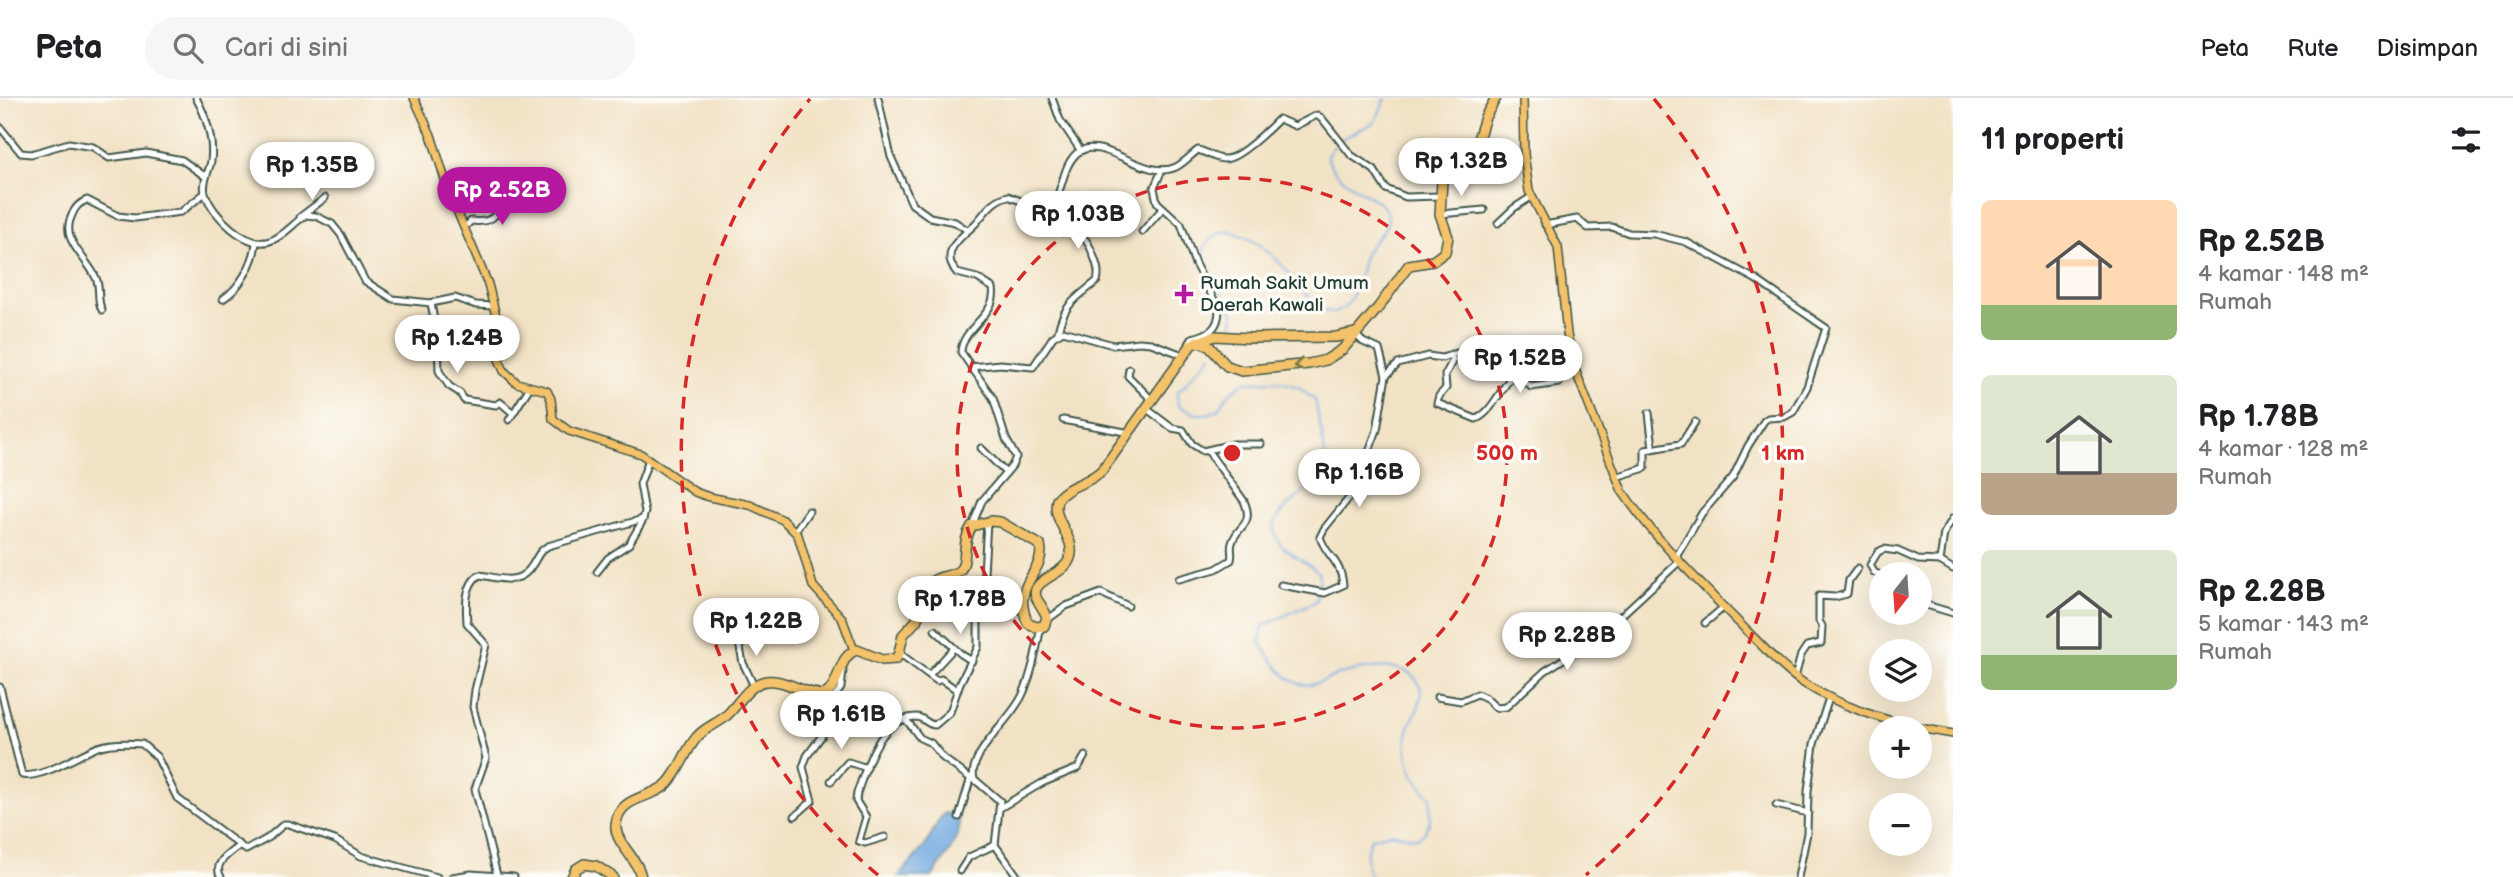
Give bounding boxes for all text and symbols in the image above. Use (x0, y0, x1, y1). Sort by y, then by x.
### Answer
search box (145, 17, 635, 80)
text: Peta (35, 28, 103, 68)
icon: search (169, 29, 207, 67)
text: Cari di sini (225, 33, 348, 64)
text: Peta (2201, 34, 2249, 63)
text: Rute (2287, 34, 2339, 63)
text: Disimpan (2377, 34, 2478, 63)
icon: filters (2447, 121, 2485, 159)
text: 11 properti (1981, 122, 2124, 158)
pin: Rp 1.32B (1389, 139, 1533, 198)
pin: Rp 1.35B (240, 142, 384, 202)
text: Rp 1.32B (1414, 147, 1508, 175)
text: Rp 1.35B (266, 151, 358, 179)
pin: Rp 2.52B (430, 167, 574, 227)
text: Rp 2.52B (453, 176, 551, 204)
pin: Rp 1.03B (1006, 192, 1150, 251)
text: Rp 1.03B (1031, 200, 1125, 228)
text: Rp 2.52B (2198, 224, 2325, 260)
icon: home (2037, 228, 2121, 312)
text: 4 kamar · 148 m² (2198, 260, 2369, 288)
place label: Rumah Sakit Umum Daerah Kawali (1200, 272, 1369, 317)
marker: Rumah Sakit Umum Daerah Kawali (1174, 284, 1194, 304)
text: Rumah (2198, 288, 2272, 316)
pin: Rp 1.24B (385, 316, 529, 375)
text: Rp 1.24B (411, 324, 503, 352)
pin: Rp 1.52B (1448, 336, 1592, 395)
text: Rp 1.52B (1473, 344, 1567, 372)
one-way arrow (1294, 357, 1305, 372)
text: Rp 1.78B (2198, 399, 2319, 435)
icon: home (2037, 403, 2121, 487)
text: 4 kamar · 128 m² (2198, 435, 2369, 463)
centre of rings (1220, 441, 1244, 465)
text: 500 m (1476, 441, 1538, 466)
text: 1 km (1761, 441, 1805, 466)
pin: Rp 1.16B (1287, 450, 1431, 509)
text: Rp 1.16B (1314, 458, 1404, 486)
text: Rumah (2198, 463, 2272, 491)
north arrow (1869, 562, 1932, 625)
map controls (1869, 562, 1932, 856)
text: Rp 2.28B (2198, 574, 2326, 610)
pin: Rp 1.78B (888, 576, 1032, 636)
icon: home (2037, 578, 2121, 662)
text: Rp 1.78B (914, 585, 1006, 613)
pin: Rp 1.22B (684, 598, 828, 658)
text: Rp 1.22B (709, 607, 803, 635)
text: 5 kamar · 143 m² (2198, 610, 2369, 638)
pin: Rp 2.28B (1495, 612, 1639, 672)
text: Rp 2.28B (1518, 621, 1616, 649)
text: Rumah (2198, 638, 2272, 666)
button: layers (1869, 639, 1932, 702)
pin: Rp 1.61B (769, 692, 913, 751)
text: Rp 1.61B (796, 700, 886, 728)
button: + (1869, 716, 1932, 779)
button: − (1869, 793, 1932, 856)

